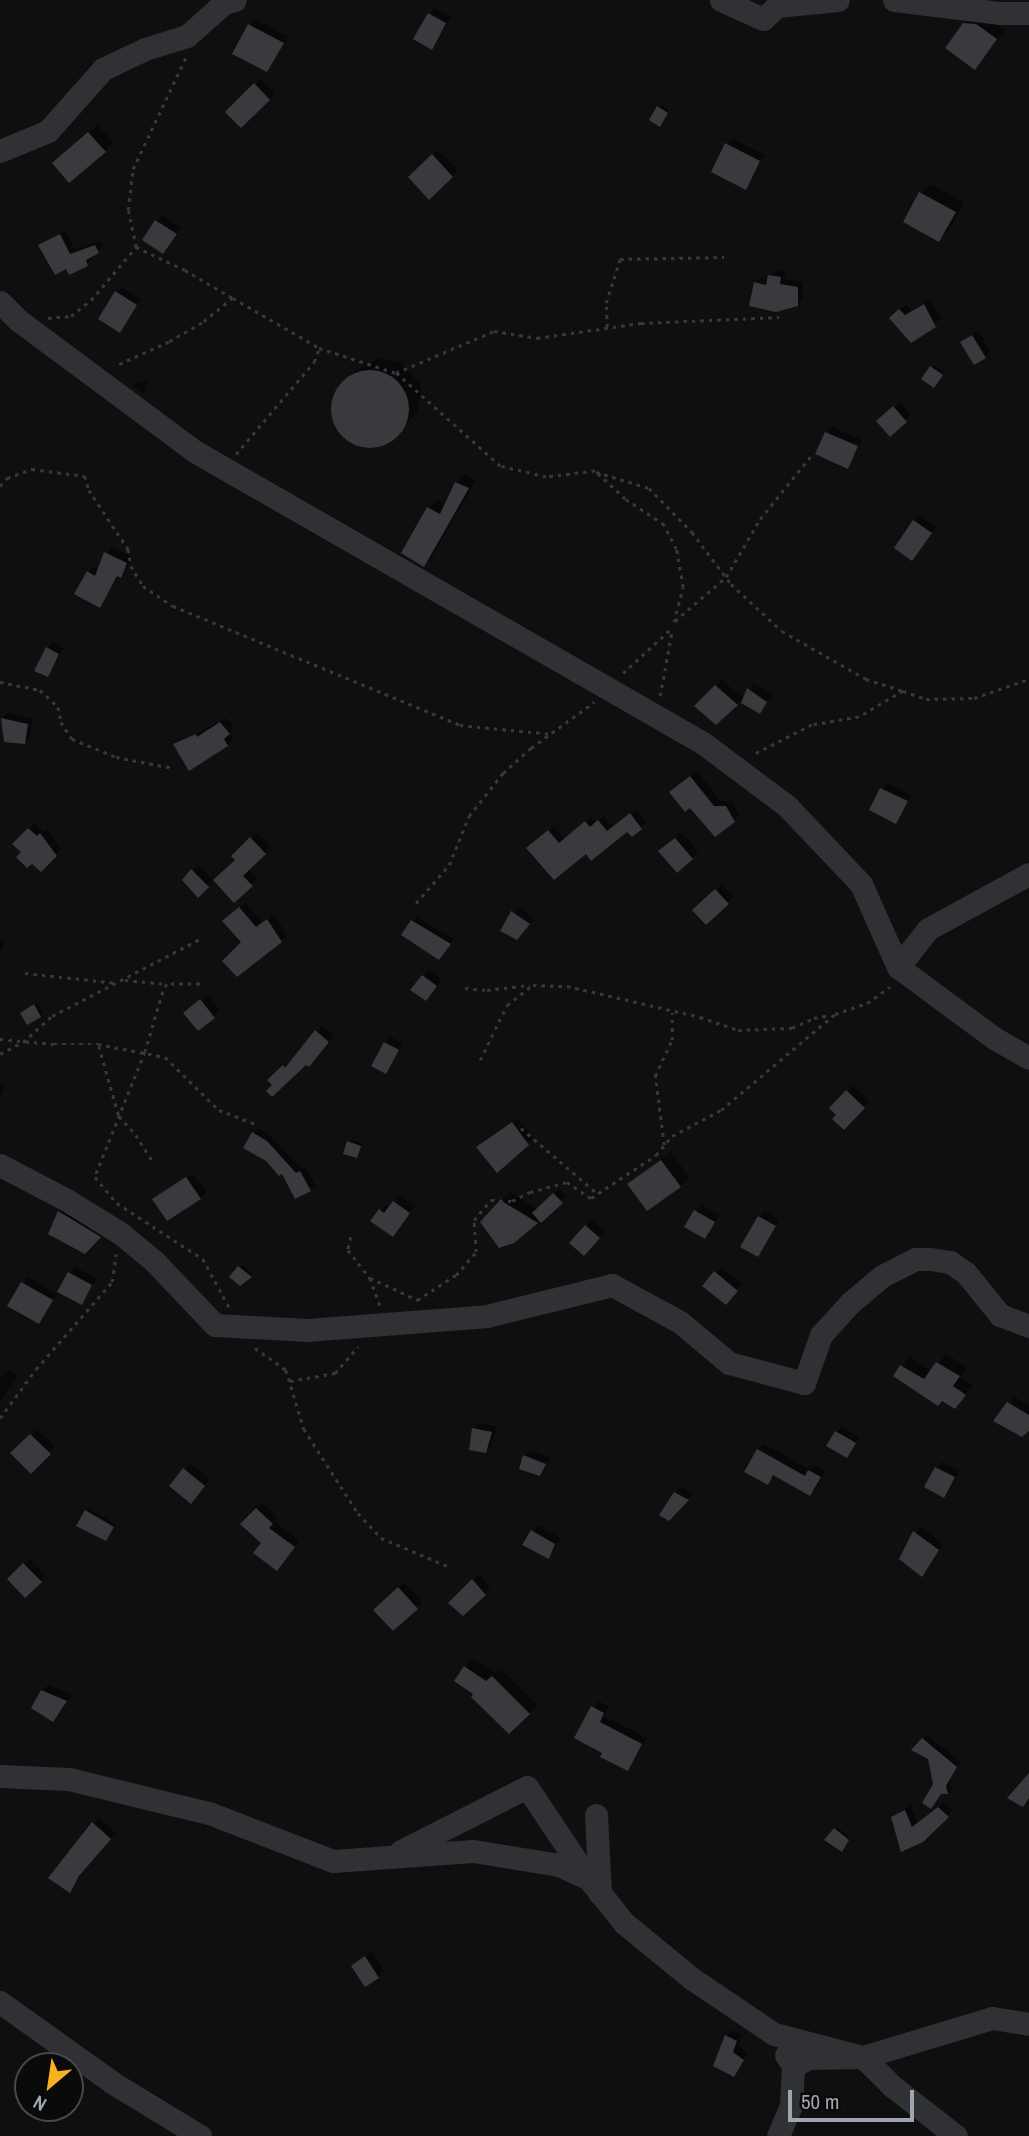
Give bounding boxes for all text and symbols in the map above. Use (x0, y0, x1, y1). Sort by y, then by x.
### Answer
north arrow (14, 2052, 84, 2122)
scale bar (791, 2076, 917, 2120)
text: 50 m (801, 2087, 839, 2116)
text: N (29, 2090, 51, 2118)

